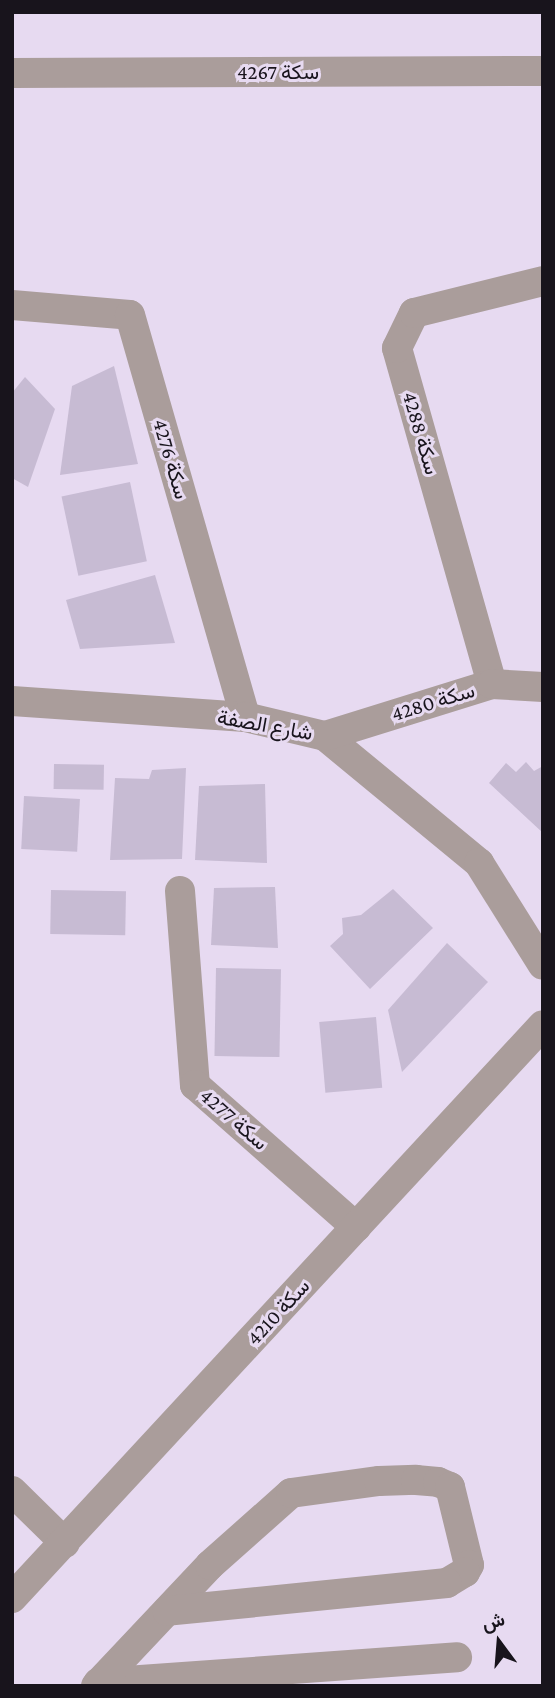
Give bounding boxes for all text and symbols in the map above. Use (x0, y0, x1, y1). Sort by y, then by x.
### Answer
street label: سكة 4267 (237, 59, 319, 85)
street label: سكة 4288 (397, 389, 445, 477)
street label: سكة 4276 (148, 416, 194, 502)
street label: سكة 4280 (388, 677, 478, 727)
street label: شارع الصفة (215, 704, 315, 746)
street label: سكة 4277 (195, 1083, 273, 1155)
street label: سكة 4210 (241, 1274, 315, 1350)
north arrow (464, 1607, 534, 1677)
text: ش (479, 1608, 507, 1635)

